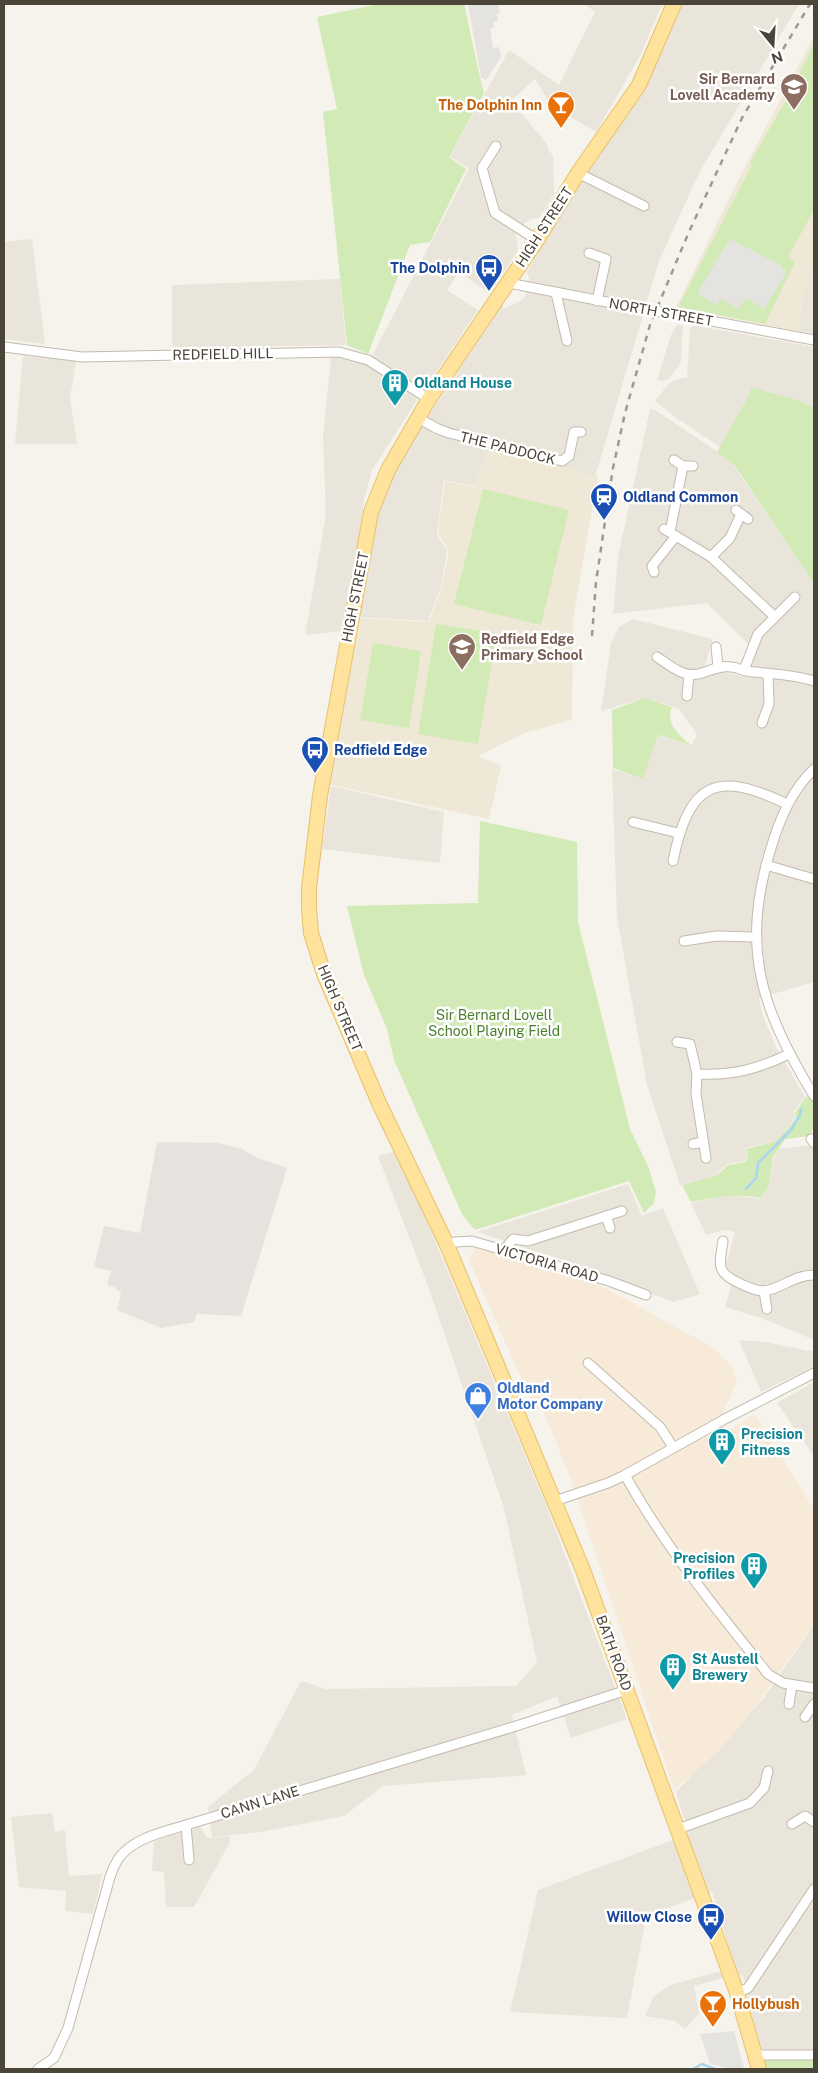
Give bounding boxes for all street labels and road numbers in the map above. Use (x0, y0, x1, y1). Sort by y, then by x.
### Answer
street label: HIGH STREET (512, 184, 576, 270)
street label: NORTH STREET (608, 295, 714, 329)
street label: REDFIELD HILL (172, 345, 274, 363)
street label: THE PADDOCK (459, 428, 558, 468)
street label: HIGH STREET (338, 550, 372, 644)
street label: HIGH STREET (315, 963, 365, 1053)
street label: VICTORIA ROAD (493, 1241, 601, 1285)
street label: BATH ROAD (593, 1613, 635, 1693)
street label: CANN LANE (219, 1782, 301, 1822)

